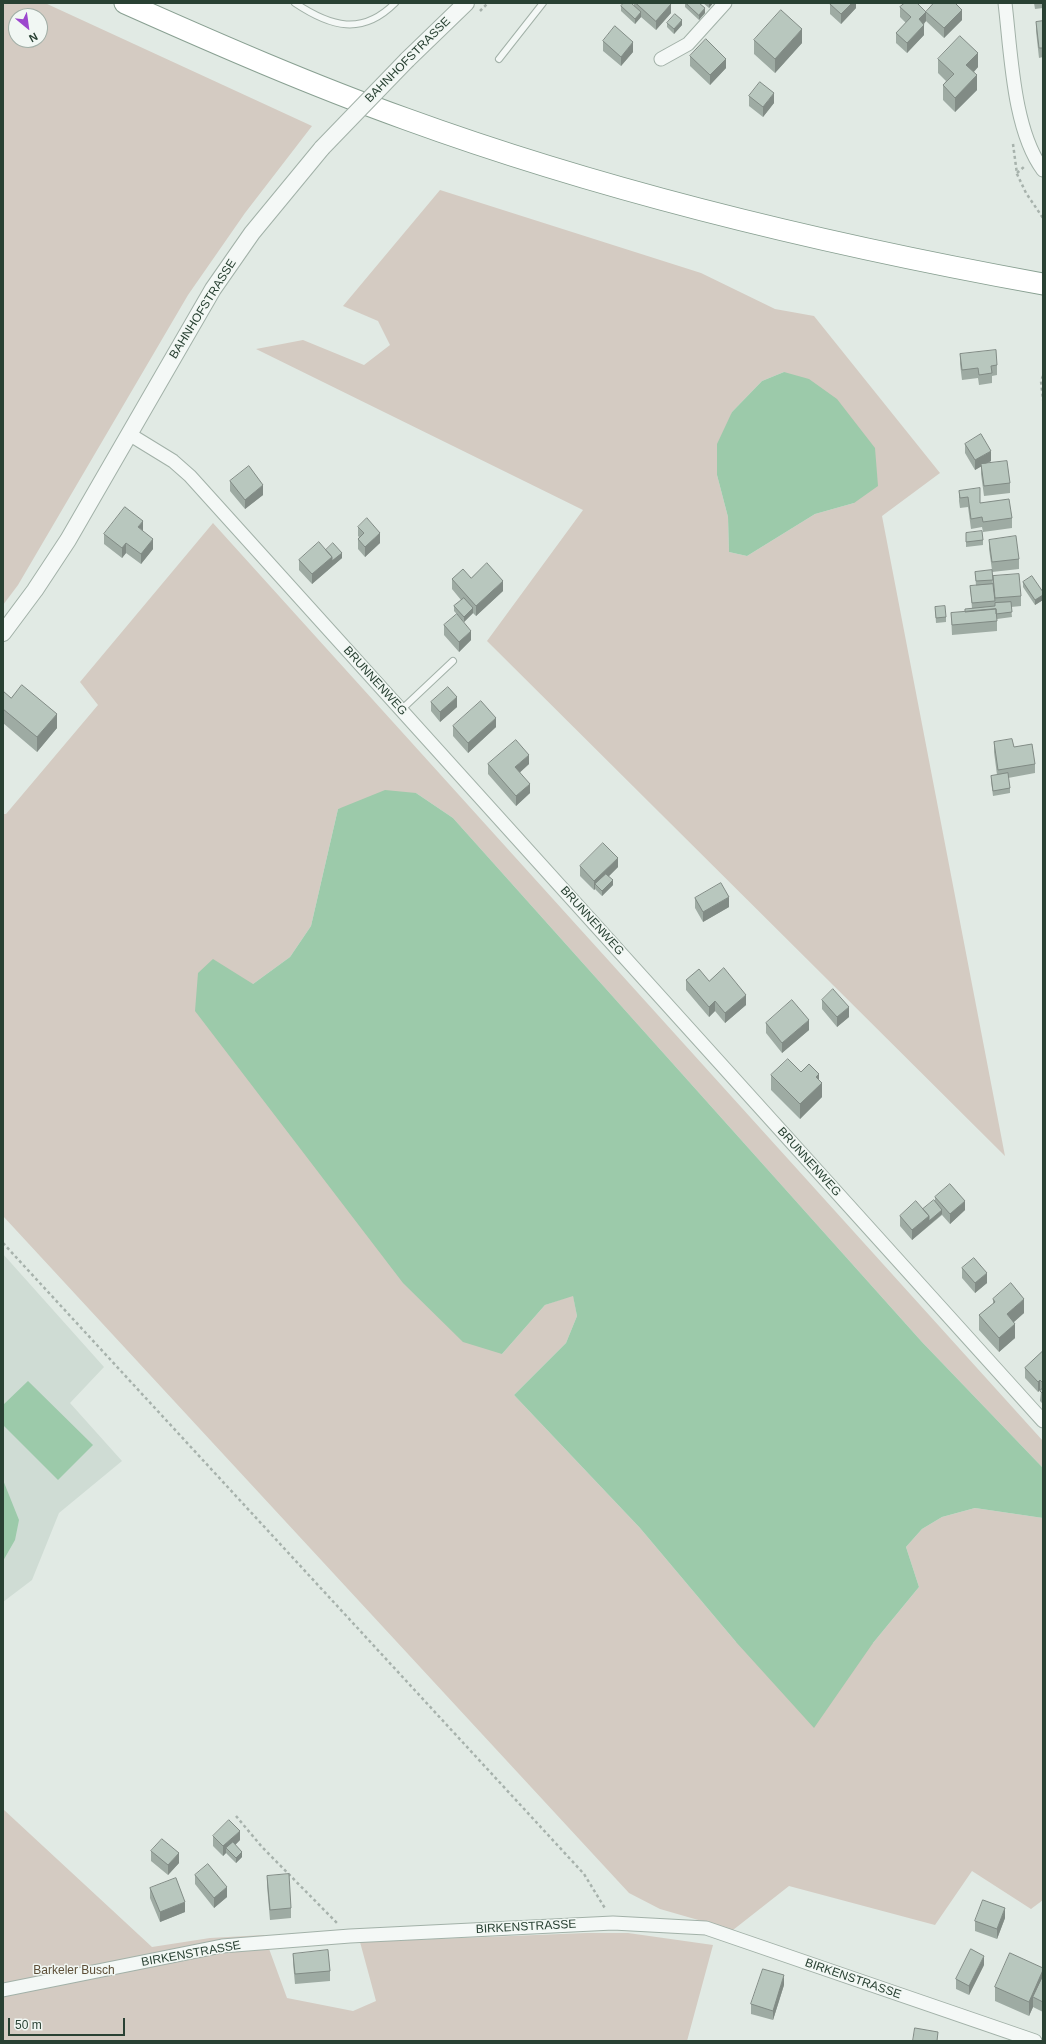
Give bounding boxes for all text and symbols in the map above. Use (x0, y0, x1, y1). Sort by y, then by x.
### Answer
north arrow (8, 8, 48, 48)
street label: BAHNHOFSTRASSE (362, 14, 454, 106)
text: N (27, 30, 40, 45)
street label: BAHNHOFSTRASSE (167, 257, 239, 361)
street label: BRUNNENWEG (340, 643, 410, 719)
street label: BRUNNENWEG (557, 883, 627, 959)
street label: BRUNNENWEG (774, 1124, 844, 1200)
street label: BIRKENSTRASSE (475, 1917, 577, 1937)
street label: BIRKENSTRASSE (140, 1938, 242, 1970)
street label: BIRKENSTRASSE (803, 1956, 903, 2002)
park label: Barkeler Busch (33, 1964, 115, 1978)
scale bar (10, 2010, 127, 2036)
text: 50 m (15, 2018, 42, 2032)

